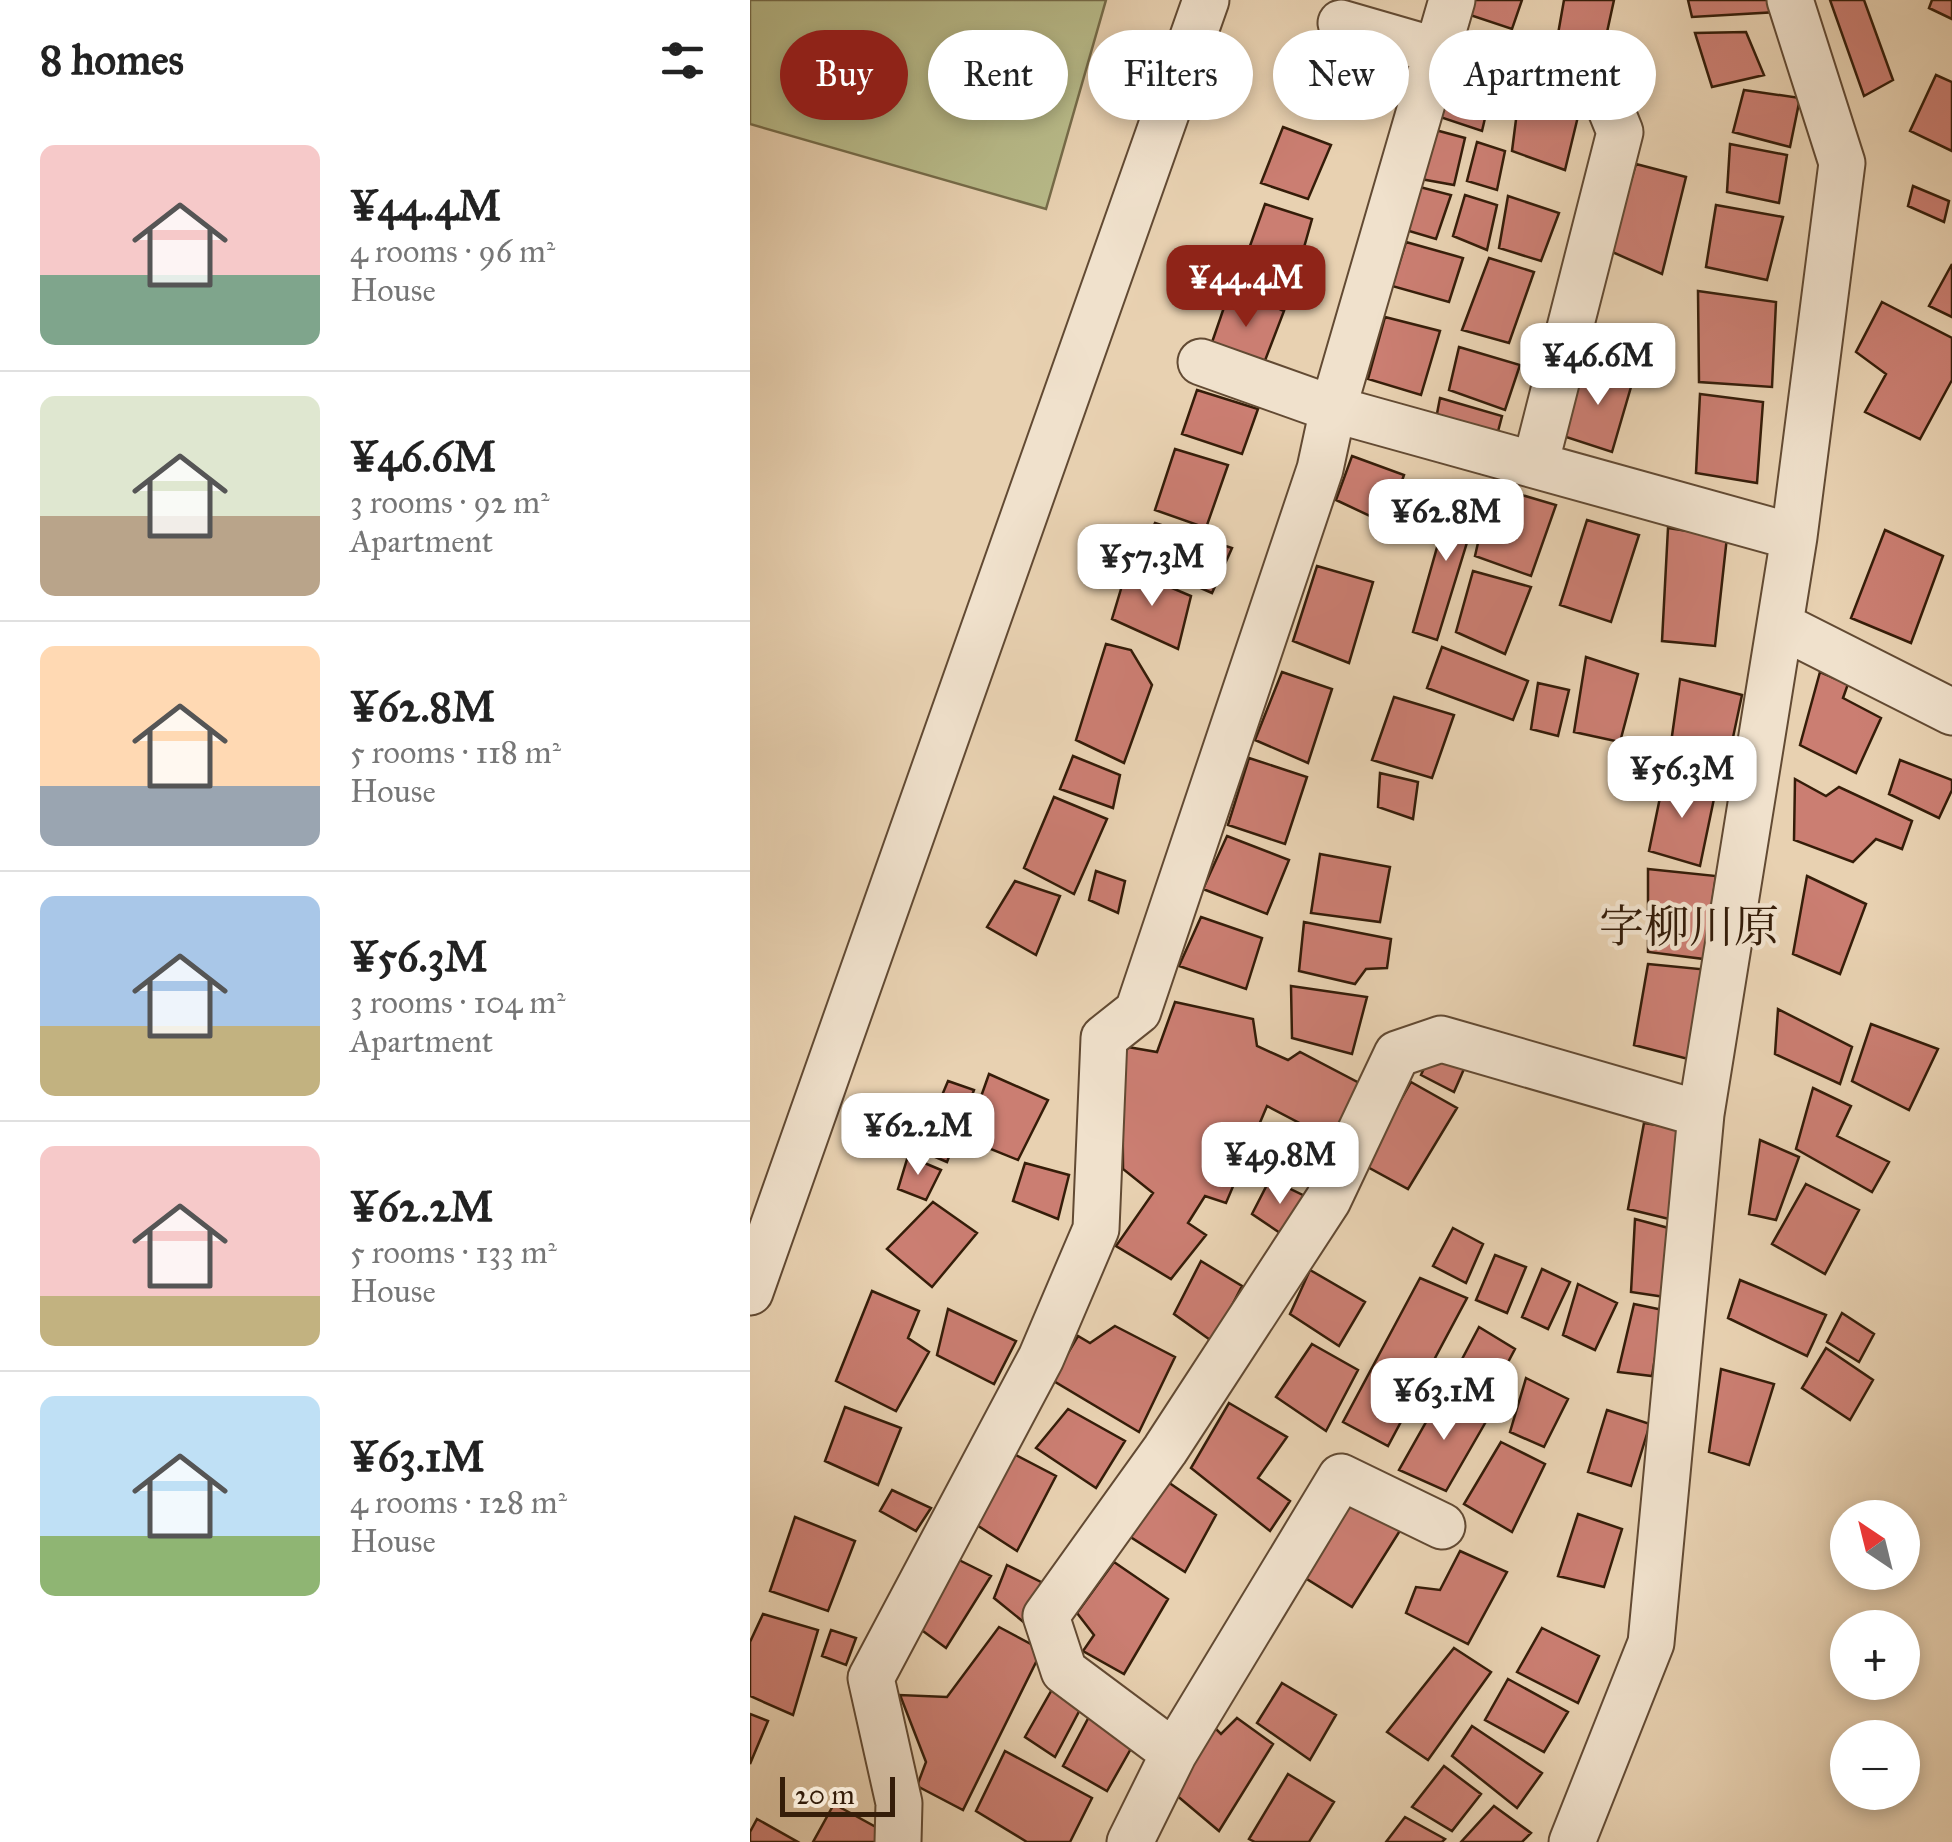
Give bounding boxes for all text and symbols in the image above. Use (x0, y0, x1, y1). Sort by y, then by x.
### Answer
chip: Buy (780, 30, 908, 120)
chip: Rent (928, 30, 1068, 120)
chip: Filters (1088, 30, 1253, 120)
chip: New (1273, 30, 1409, 120)
chip: Apartment (1429, 30, 1656, 120)
icon: filters (655, 33, 710, 88)
text: 8 homes (40, 34, 184, 86)
text: ¥44.4M (350, 180, 501, 232)
icon: home (120, 185, 240, 305)
text: 4 rooms · 96 m² (350, 232, 555, 271)
pin: ¥44.4M (1165, 245, 1327, 330)
text: ¥44.4M (1188, 258, 1304, 297)
text: House (350, 271, 436, 310)
pin: ¥46.6M (1517, 323, 1679, 408)
text: ¥46.6M (1542, 336, 1654, 375)
text: ¥46.6M (350, 431, 496, 483)
icon: home (120, 436, 240, 556)
pin: ¥62.8M (1365, 479, 1527, 564)
text: 3 rooms · 92 m² (350, 483, 550, 522)
text: ¥62.8M (1391, 492, 1501, 531)
text: Apartment (350, 522, 493, 561)
pin: ¥57.3M (1071, 524, 1233, 609)
text: ¥57.3M (1100, 537, 1205, 576)
text: ¥62.8M (350, 681, 495, 733)
icon: home (120, 686, 240, 806)
text: 5 rooms · 118 m² (350, 733, 561, 772)
pin: ¥56.3M (1601, 736, 1763, 821)
text: ¥56.3M (1630, 749, 1734, 788)
text: House (350, 772, 436, 811)
district label: 字柳川原 (1599, 899, 1779, 954)
text: ¥56.3M (350, 931, 487, 983)
icon: home (120, 936, 240, 1056)
text: 3 rooms · 104 m² (350, 983, 566, 1022)
text: Apartment (350, 1022, 493, 1061)
pin: ¥62.2M (837, 1093, 999, 1178)
text: ¥62.2M (863, 1106, 973, 1145)
pin: ¥49.8M (1199, 1122, 1361, 1207)
text: ¥49.8M (1224, 1135, 1336, 1174)
text: ¥62.2M (350, 1181, 493, 1233)
icon: home (120, 1186, 240, 1306)
text: 5 rooms · 133 m² (350, 1233, 557, 1272)
text: House (350, 1272, 436, 1311)
pin: ¥63.1M (1363, 1358, 1525, 1443)
text: ¥63.1M (1393, 1371, 1495, 1410)
text: ¥63.1M (350, 1431, 485, 1483)
icon: home (120, 1436, 240, 1556)
text: 4 rooms · 128 m² (350, 1483, 567, 1522)
north arrow (1830, 1500, 1920, 1590)
map controls (1830, 1500, 1920, 1810)
text: House (350, 1522, 436, 1561)
button: + (1830, 1610, 1920, 1700)
button: − (1830, 1720, 1920, 1810)
scale bar (780, 1772, 895, 1816)
text: 20 m (795, 1777, 855, 1812)

